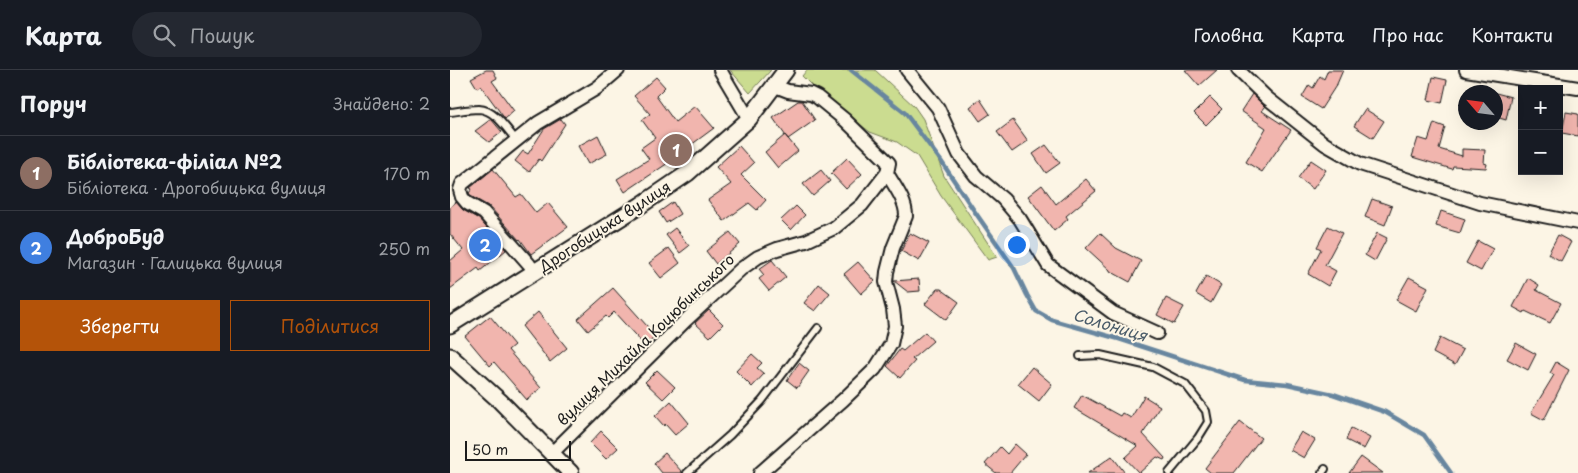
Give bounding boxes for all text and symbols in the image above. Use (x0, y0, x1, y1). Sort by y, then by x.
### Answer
search box (132, 12, 482, 57)
text: Карта (25, 17, 102, 53)
icon: search (150, 21, 178, 49)
text: Пошук (190, 21, 254, 49)
text: Головна (1193, 21, 1263, 48)
text: Карта (1291, 21, 1344, 48)
text: Про нас (1372, 21, 1444, 48)
text: Контакти (1472, 21, 1553, 48)
north arrow (1458, 85, 1503, 130)
map controls (1518, 85, 1563, 175)
button: + (1518, 85, 1563, 130)
text: Поруч (20, 87, 87, 119)
text: Знайдено: 2 (333, 91, 430, 115)
button: − (1518, 130, 1563, 175)
pin: 1 (660, 131, 692, 169)
text: Бібліотека-філіал №2 (67, 147, 282, 175)
text: 1 (32, 161, 40, 185)
text: 170 m (384, 161, 430, 185)
street label: Дрогобицька вулиця (533, 174, 675, 278)
text: Бібліотека · Дрогобицька вулиця (67, 175, 326, 199)
text: ДоброБуд (67, 222, 164, 250)
pin: 2 (469, 226, 501, 264)
your location (1004, 232, 1030, 258)
text: 2 (30, 236, 42, 260)
text: 250 m (379, 236, 430, 260)
street label: вулиця Михайла Коцюбинського (551, 248, 739, 430)
text: Магазин · Галицька вулиця (67, 250, 283, 274)
button: Зберегти (20, 300, 220, 351)
button: Поділитися (230, 300, 430, 351)
water label: Солониця (1070, 301, 1152, 347)
scale bar (465, 438, 571, 461)
text: 50 m (472, 439, 508, 460)

